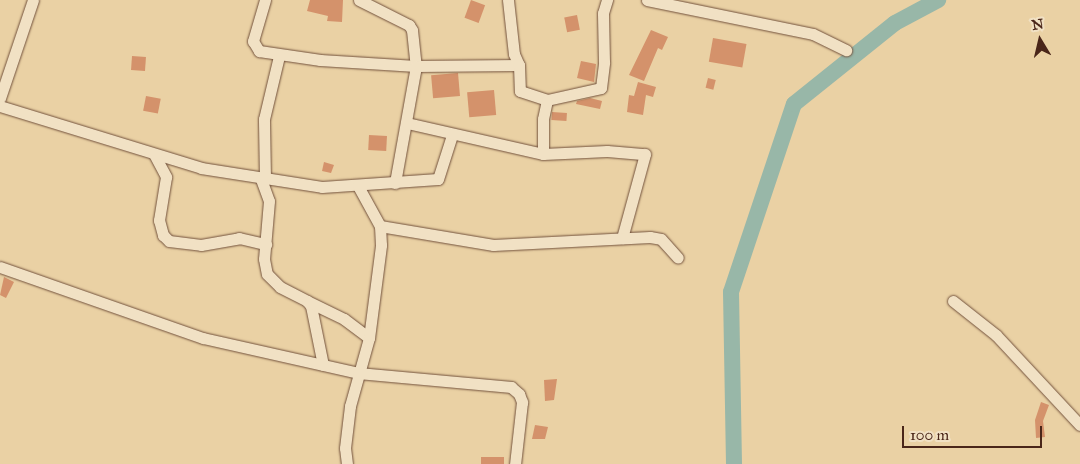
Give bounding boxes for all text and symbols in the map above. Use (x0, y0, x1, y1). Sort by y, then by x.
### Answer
north arrow (1015, 15, 1065, 65)
text: N (1030, 15, 1045, 34)
scale bar (905, 416, 1045, 448)
text: 100 m (910, 426, 949, 444)

